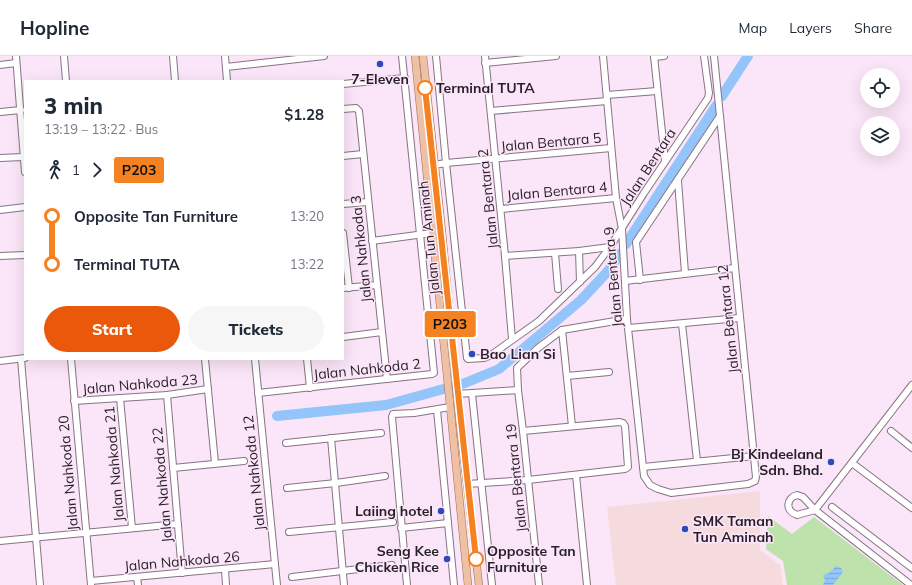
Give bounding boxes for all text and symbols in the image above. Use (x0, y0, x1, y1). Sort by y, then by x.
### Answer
text: Hopline (20, 16, 90, 40)
text: Map (738, 19, 767, 37)
text: Layers (789, 19, 832, 37)
text: Share (854, 19, 892, 37)
marker: 7-Eleven (375, 59, 385, 69)
map controls (860, 68, 900, 156)
button: locate (860, 68, 900, 108)
place label: 7-Eleven (351, 70, 409, 88)
place label: Terminal TUTA (436, 79, 535, 97)
marker: Terminal TUTA (417, 80, 433, 96)
text: 3 min (44, 92, 103, 120)
text: $1.28 (284, 105, 324, 124)
button: layers (860, 116, 900, 156)
text: 13:19 – 13:22 · Bus (44, 121, 158, 137)
street label: Jalan Bentara (616, 125, 680, 209)
street label: Jalan Bentara 5 (500, 129, 602, 155)
street label: Jalan Bentara 2 (474, 148, 502, 250)
icon: walk (44, 159, 66, 181)
icon: forward (86, 159, 108, 181)
text: P203 (122, 161, 156, 179)
text: 1 (72, 162, 80, 178)
street label: Jalan Bentara 4 (506, 178, 609, 204)
street label: Jalan Tun Aminah (414, 180, 444, 296)
street label: Jalan Nahkoda 3 (346, 195, 376, 303)
text: Opposite Tan Furniture (74, 207, 238, 226)
text: 13:20 (290, 208, 324, 224)
street label: Jalan Bentara 9 (600, 226, 626, 328)
text: Terminal TUTA (74, 255, 180, 274)
text: 13:22 (290, 256, 324, 272)
street label: Jalan Bentara 12 (713, 264, 743, 374)
button: Start (44, 306, 180, 352)
button: Tickets (188, 306, 324, 352)
line badge: P203 (422, 311, 478, 337)
text: P203 (433, 315, 467, 333)
place label: Bao Lian Si (480, 345, 556, 363)
marker: Bao Lian Si (467, 349, 477, 359)
street label: Jalan Nahkoda 2 (313, 354, 421, 384)
street label: Jalan Nahkoda 23 (81, 370, 199, 398)
street label: Jalan Nahkoda 21 (100, 405, 128, 523)
street label: Jalan Nahkoda 20 (54, 414, 82, 532)
street label: Jalan Nahkoda 12 (239, 414, 269, 532)
street label: Jalan Bentara 19 (501, 423, 531, 533)
street label: Jalan Nahkoda 22 (148, 426, 176, 544)
place label: Bj Kindeeland Sdn. Bhd. (731, 445, 823, 479)
marker: Bj Kindeeland Sdn. Bhd. (826, 457, 836, 467)
place label: Laiing hotel (355, 502, 433, 520)
marker: Laiing hotel (436, 506, 446, 516)
place label: SMK Taman Tun Aminah (693, 512, 774, 546)
marker: SMK Taman Tun Aminah (680, 524, 690, 534)
place label: Seng Kee Chicken Rice (355, 542, 439, 576)
place label: Opposite Tan Furniture (487, 542, 576, 576)
street label: Jalan Nahkoda 26 (123, 547, 241, 575)
marker: Opposite Tan Furniture (468, 551, 484, 567)
marker: Seng Kee Chicken Rice (442, 554, 452, 564)

